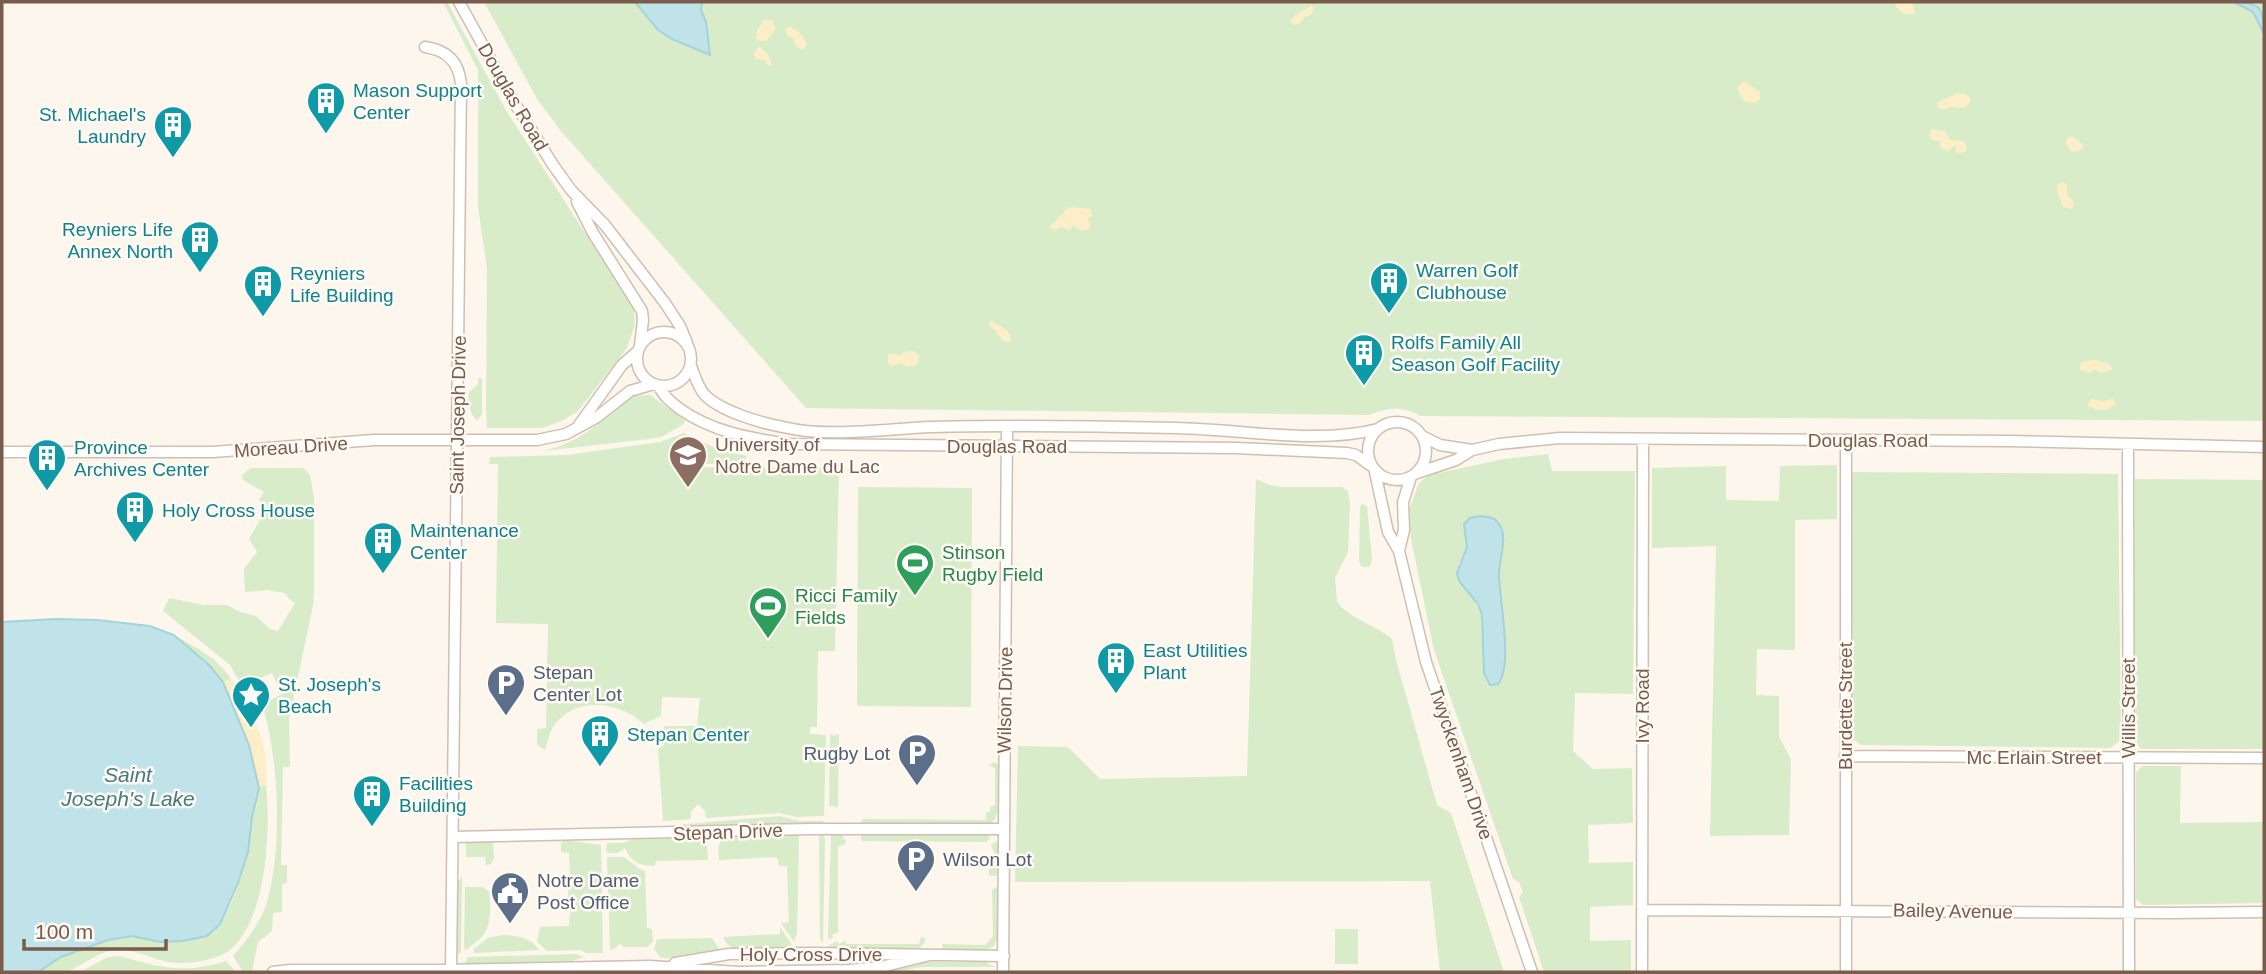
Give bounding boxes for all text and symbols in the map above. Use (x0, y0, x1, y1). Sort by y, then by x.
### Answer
street label: Douglas Road (474, 40, 552, 154)
building icon: Mason Support Center (305, 80, 347, 135)
place label: Mason Support Center (353, 80, 483, 123)
place label: St. Michael's Laundry (39, 104, 146, 147)
building icon: St. Michael's Laundry (152, 104, 194, 159)
place label: Reyniers Life Annex North (62, 219, 173, 262)
building icon: Reyniers Life Annex North (179, 219, 221, 274)
building icon: Warren Golf Clubhouse (1368, 260, 1410, 315)
place label: Warren Golf Clubhouse (1416, 260, 1518, 303)
building icon: Reyniers Life Building (242, 263, 284, 318)
place label: Reyniers Life Building (290, 263, 394, 306)
building icon: Rolfs Family All Season Golf Facility (1343, 332, 1385, 387)
place label: Rolfs Family All Season Golf Facility (1391, 332, 1560, 375)
street label: Saint Joseph Drive (446, 335, 470, 495)
street label: Douglas Road (1808, 430, 1928, 451)
street label: Moreau Drive (233, 433, 349, 461)
school or university icon: University of Notre Dame du Lac (667, 434, 709, 489)
place label: University of Notre Dame du Lac (715, 434, 880, 477)
street label: Douglas Road (947, 436, 1067, 457)
building icon: Province Archives Center (26, 437, 68, 492)
place label: Province Archives Center (74, 437, 210, 480)
building icon: Holy Cross House (114, 489, 156, 544)
place label: Holy Cross House (162, 500, 315, 521)
building icon: Maintenance Center (362, 520, 404, 575)
place label: Maintenance Center (410, 520, 519, 563)
sports icon: Stinson Rugby Field (894, 542, 936, 597)
place label: Stinson Rugby Field (942, 542, 1043, 585)
sports icon: Ricci Family Fields (747, 585, 789, 640)
place label: Ricci Family Fields (795, 585, 898, 628)
building icon: East Utilities Plant (1095, 640, 1137, 695)
place label: East Utilities Plant (1143, 640, 1248, 683)
street label: Burdette Street (1835, 641, 1856, 770)
street label: Wilson Drive (994, 647, 1016, 753)
street label: Willis Street (2118, 657, 2139, 758)
parking icon: Stepan Center Lot (485, 662, 527, 717)
place label: Stepan Center Lot (533, 662, 622, 705)
street label: Ivy Road (1632, 669, 1653, 743)
place icon: St. Joseph's Beach (230, 674, 272, 729)
place label: St. Joseph's Beach (278, 674, 381, 717)
street label: Twyckenham Drive (1425, 684, 1497, 842)
building icon: Stepan Center (579, 713, 621, 768)
place label: Stepan Center (627, 724, 750, 745)
parking icon: Rugby Lot (896, 732, 938, 787)
place label: Rugby Lot (803, 743, 891, 764)
street label: Mc Erlain Street (1966, 747, 2102, 768)
water label: Saint Joseph's Lake (60, 763, 195, 810)
building icon: Facilities Building (351, 773, 393, 828)
place label: Facilities Building (399, 773, 473, 816)
street label: Stepan Drive (673, 820, 783, 844)
parking icon: Wilson Lot (895, 838, 937, 893)
place label: Wilson Lot (943, 849, 1032, 870)
public building icon: Notre Dame Post Office (489, 870, 531, 925)
place label: Notre Dame Post Office (537, 870, 639, 913)
street label: Bailey Avenue (1893, 899, 2013, 923)
scale bar (24, 908, 166, 952)
text: 100 m (35, 920, 93, 943)
street label: Holy Cross Drive (740, 944, 882, 965)

